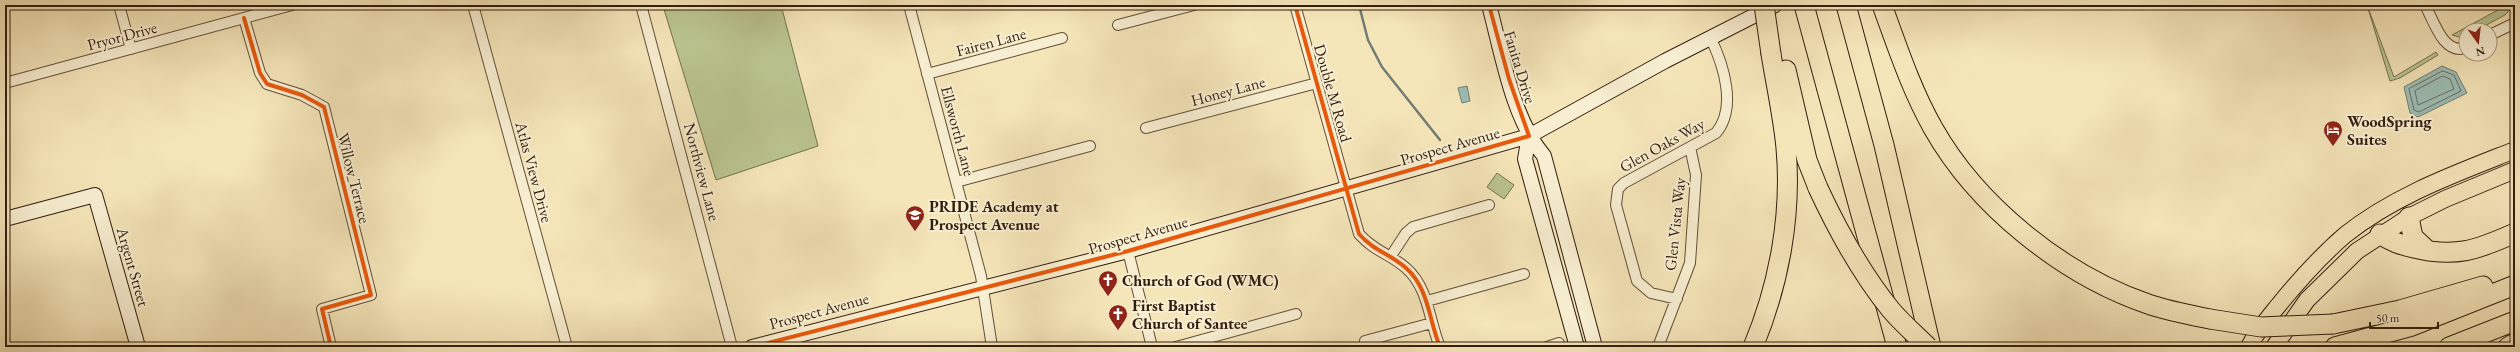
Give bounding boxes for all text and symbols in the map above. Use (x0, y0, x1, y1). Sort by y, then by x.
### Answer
street label: Pryor Drive (85, 17, 159, 55)
north arrow (2458, 22, 2498, 62)
street label: Fairen Lane (954, 23, 1028, 61)
street label: Fanita Drive (1499, 28, 1541, 106)
street label: Double M Road (1309, 42, 1357, 145)
text: N (2474, 44, 2487, 60)
street label: Honey Lane (1188, 71, 1268, 111)
street label: Ellsworth Lane (936, 84, 980, 178)
place label: WoodSpring Suites (2347, 111, 2433, 150)
street label: Glen Oaks Way (1616, 113, 1709, 177)
street label: Atlas View Drive (510, 118, 558, 225)
hotel icon: WoodSpring Suites (2322, 119, 2344, 147)
street label: Northview Lane (679, 121, 725, 223)
street label: Prospect Avenue (1398, 122, 1502, 170)
street label: Willow Terrace (333, 131, 375, 225)
street label: Glen Vista Way (1660, 175, 1690, 272)
place label: PRIDE Academy at Prospect Avenue (929, 196, 1059, 235)
school or university icon: PRIDE Academy at Prospect Avenue (904, 204, 926, 232)
street label: Prospect Avenue (1086, 211, 1190, 259)
street label: Argent Street (111, 224, 154, 309)
church icon: Church of God (WMC) (1097, 269, 1119, 297)
place label: Church of God (WMC) (1122, 270, 1279, 291)
street label: Prospect Avenue (767, 288, 871, 334)
place label: First Baptist Church of Santee (1132, 295, 1248, 334)
church icon: First Baptist Church of Santee (1107, 303, 1129, 331)
scale bar (2370, 304, 2438, 330)
text: 50 m (2376, 310, 2400, 326)

